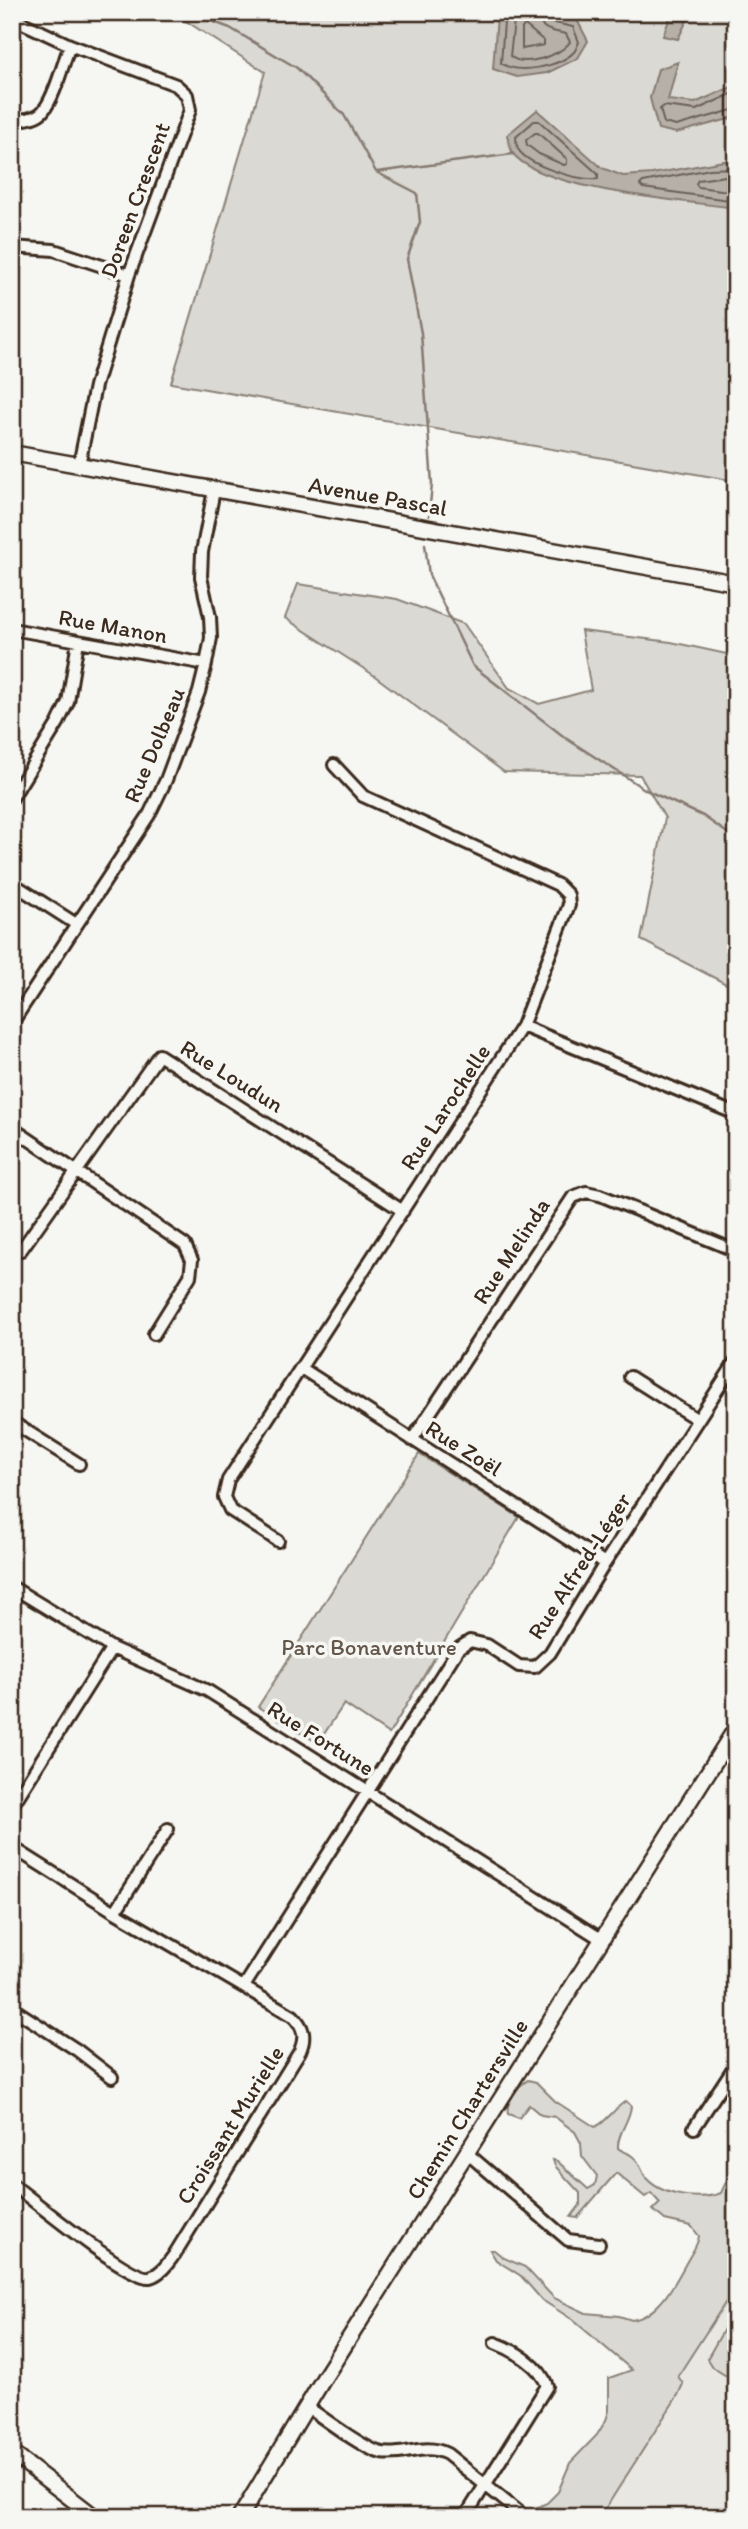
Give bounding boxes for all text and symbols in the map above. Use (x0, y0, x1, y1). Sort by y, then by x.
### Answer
street label: Doreen Crescent (94, 118, 176, 282)
street label: Avenue Pascal (306, 470, 450, 522)
street label: Rue Manon (56, 603, 170, 649)
street label: Rue Dolbeau (117, 683, 191, 807)
street label: Rue Loudun (175, 1033, 289, 1119)
street label: Rue Larochelle (394, 1039, 496, 1175)
street label: Rue Melinda (466, 1193, 556, 1309)
street label: Rue Zoël (421, 1414, 508, 1483)
street label: Rue Alfred-Léger (521, 1487, 637, 1645)
park label: Parc Bonaventure (281, 1633, 457, 1661)
street label: Rue Fortune (262, 1694, 380, 1782)
street label: Chemin Chartersville (400, 2013, 534, 2205)
street label: Croissant Murielle (170, 2041, 290, 2209)

